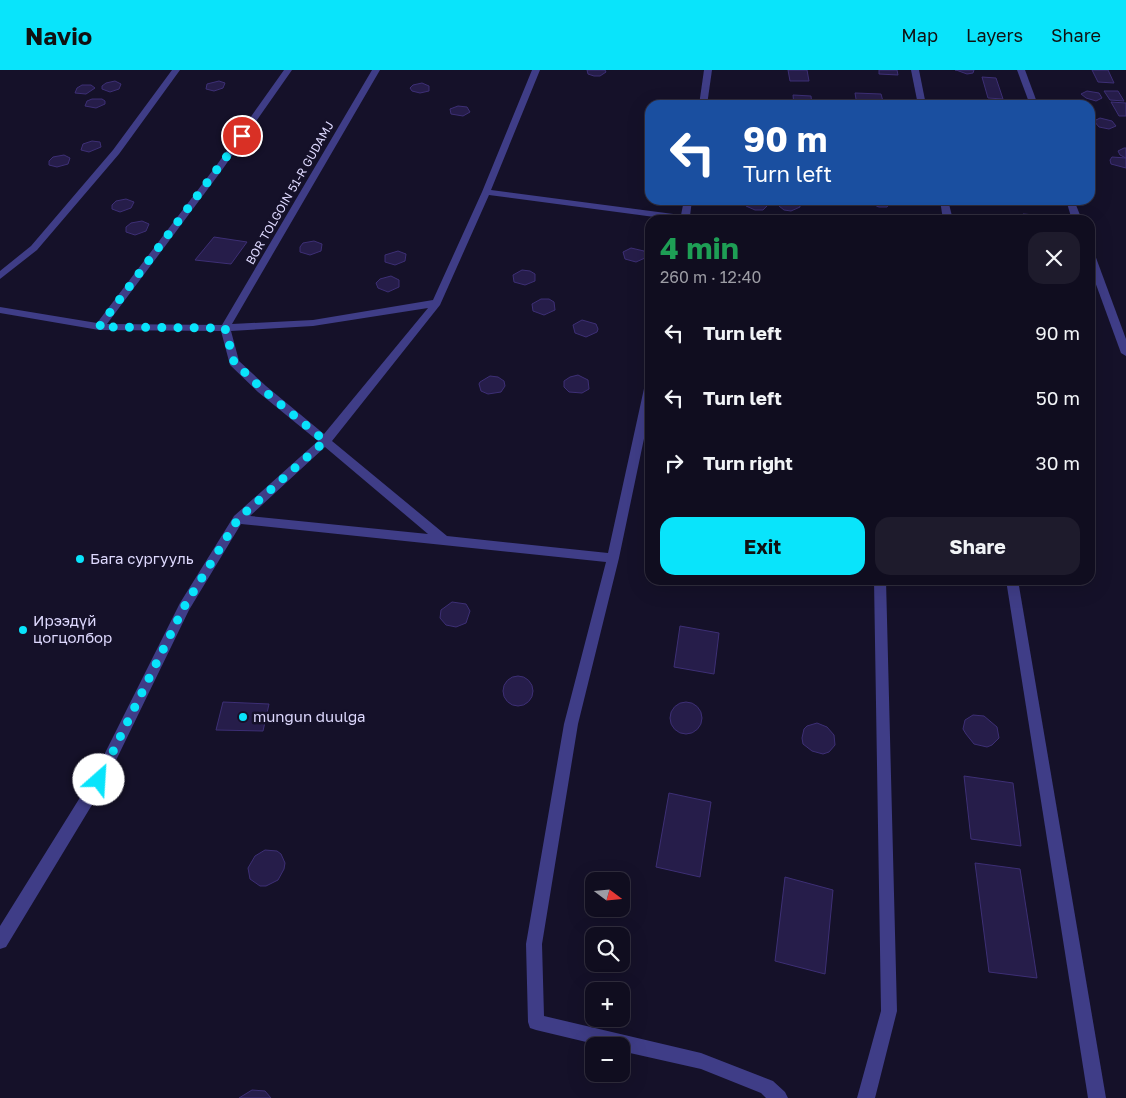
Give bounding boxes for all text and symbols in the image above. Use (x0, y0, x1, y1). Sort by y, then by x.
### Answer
text: Navio (25, 21, 92, 50)
text: Map (901, 24, 938, 46)
text: Layers (966, 24, 1023, 46)
text: Share (1051, 24, 1101, 46)
pin (221, 115, 263, 157)
text: 90 m (743, 118, 827, 160)
street label: BOR TOLGOIN 51-R GUDAMJ (242, 119, 337, 267)
icon: left (660, 120, 725, 185)
icon: arrive (228, 122, 256, 150)
text: Turn left (743, 160, 832, 187)
text: 4 min (660, 230, 739, 266)
button: close (1028, 232, 1080, 284)
text: 260 m · 12:40 (660, 267, 761, 287)
icon: left (660, 319, 688, 347)
text: Turn left (703, 321, 782, 344)
text: 90 m (1035, 321, 1080, 344)
icon: left (660, 384, 688, 412)
text: Turn left (703, 386, 782, 409)
text: 50 m (1036, 386, 1080, 409)
icon: right (660, 449, 688, 477)
text: Turn right (703, 451, 793, 474)
text: 30 m (1036, 451, 1080, 474)
button: Exit (660, 517, 865, 575)
button: Share (875, 517, 1080, 575)
place label: Бага сургууль (90, 549, 194, 567)
marker: Бага сургууль (74, 553, 86, 565)
place label: Ирээдүй цогцолбор (33, 611, 112, 646)
marker: Ирээдүй цогцолбор (17, 624, 29, 636)
place label: mungun duulga (253, 707, 366, 725)
marker: mungun duulga (237, 711, 249, 723)
position arrow (72, 753, 124, 805)
north arrow (585, 872, 630, 918)
map controls (585, 872, 630, 1082)
button: search (585, 927, 630, 972)
button: + (585, 982, 630, 1027)
button: − (585, 1037, 630, 1082)

